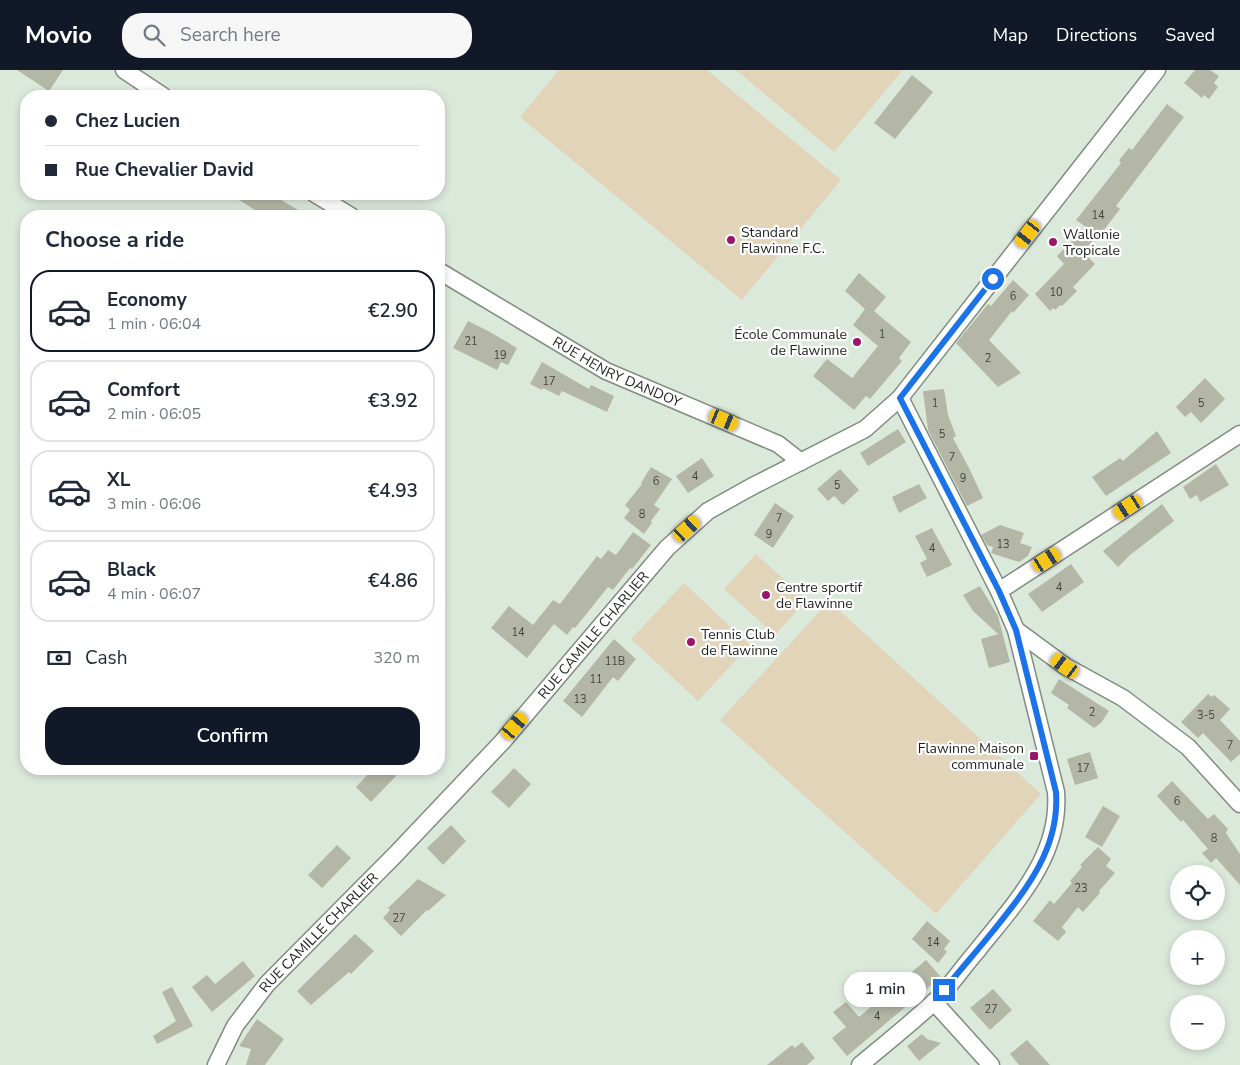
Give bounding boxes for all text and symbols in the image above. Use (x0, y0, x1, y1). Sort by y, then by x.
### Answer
search box (122, 13, 472, 58)
text: Movio (25, 19, 92, 51)
icon: search (140, 21, 168, 49)
text: Search here (180, 22, 281, 48)
text: Map (993, 23, 1028, 47)
text: Directions (1056, 23, 1137, 47)
text: Saved (1165, 23, 1215, 47)
text: Chez Lucien (75, 108, 180, 134)
text: Rue Chevalier David (75, 157, 254, 183)
house number: 14 (1091, 208, 1105, 223)
car (1012, 218, 1043, 250)
place label: Standard Flawinne F.C. (741, 223, 825, 258)
text: Choose a ride (45, 225, 184, 255)
place label: Wallonie Tropicale (1063, 225, 1120, 260)
marker: Standard Flawinne F.C. (725, 234, 737, 246)
marker: Wallonie Tropicale (1047, 236, 1059, 248)
route start (982, 268, 1004, 290)
house number: 10 (1049, 285, 1063, 300)
text: Economy (107, 287, 187, 313)
icon: car (47, 289, 92, 334)
house number: 6 (1010, 289, 1017, 304)
text: €2.90 (368, 298, 418, 324)
text: 1 min · 06:04 (107, 313, 201, 335)
place label: École Communale de Flawinne (734, 325, 847, 360)
house number: 1 (879, 327, 885, 342)
street label: RUE HENRY DANDOY (549, 332, 685, 412)
house number: 21 (464, 334, 478, 349)
marker: École Communale de Flawinne (851, 336, 863, 348)
house number: 19 (493, 348, 507, 363)
house number: 2 (985, 351, 991, 366)
house number: 17 (542, 374, 556, 389)
text: Comfort (107, 377, 180, 403)
icon: car (47, 379, 92, 424)
text: €3.92 (368, 388, 418, 414)
house number: 1 (932, 396, 938, 411)
house number: 5 (1198, 396, 1205, 411)
text: 2 min · 06:05 (107, 403, 201, 425)
car (707, 407, 740, 433)
house number: 5 (939, 427, 946, 442)
house number: 7 (949, 450, 955, 465)
text: XL (107, 467, 130, 493)
icon: car (47, 469, 92, 514)
house number: 4 (692, 469, 699, 484)
house number: 9 (960, 471, 966, 486)
house number: 6 (653, 474, 660, 489)
text: €4.93 (368, 478, 418, 504)
house number: 5 (834, 478, 841, 493)
text: 3 min · 06:06 (107, 493, 201, 515)
car (1111, 493, 1144, 521)
house number: 8 (639, 507, 646, 522)
house number: 7 (776, 511, 782, 526)
car (670, 513, 703, 545)
house number: 9 (766, 527, 772, 542)
house number: 13 (996, 537, 1010, 552)
house number: 4 (929, 541, 936, 556)
car (1030, 546, 1063, 574)
text: Black (107, 557, 156, 583)
icon: car (47, 559, 92, 604)
text: €4.86 (368, 568, 418, 594)
street label: RUE CAMILLE CHARLIER (534, 568, 653, 703)
place label: Centre sportif de Flawinne (776, 578, 862, 613)
house number: 4 (1056, 580, 1063, 595)
text: 4 min · 06:07 (107, 583, 201, 605)
marker: Centre sportif de Flawinne (760, 589, 772, 601)
house number: 14 (511, 625, 525, 640)
place label: Tennis Club de Flawinne (701, 625, 778, 660)
marker: Tennis Club de Flawinne (685, 636, 697, 648)
icon: cash (45, 644, 73, 672)
text: Cash (85, 645, 127, 671)
text: 320 m (373, 647, 420, 669)
car (1048, 651, 1081, 681)
house number: 11B (605, 654, 625, 669)
house number: 11 (589, 672, 603, 687)
house number: 13 (573, 692, 587, 707)
house number: 2 (1089, 705, 1095, 720)
button: Confirm (45, 707, 420, 765)
house number: 3-5 (1197, 708, 1215, 723)
car (499, 710, 530, 742)
house number: 7 (1227, 738, 1233, 753)
place label: Flawinne Maison communale (918, 739, 1024, 774)
marker: Flawinne Maison communale (1028, 750, 1040, 762)
house number: 17 (1076, 761, 1090, 776)
house number: 6 (1174, 794, 1181, 809)
house number: 8 (1211, 831, 1218, 846)
map controls (1170, 865, 1225, 1050)
button: locate (1170, 865, 1225, 920)
street label: RUE CAMILLE CHARLIER (255, 869, 382, 996)
house number: 23 (1074, 881, 1088, 896)
house number: 27 (392, 911, 406, 926)
button: + (1170, 930, 1225, 985)
house number: 14 (926, 935, 940, 950)
callout: 1 min (844, 972, 926, 1008)
text: 1 min (865, 978, 905, 1000)
route end (933, 979, 955, 1001)
button: − (1170, 995, 1225, 1050)
house number: 27 (984, 1002, 998, 1017)
house number: 4 (874, 1009, 881, 1024)

